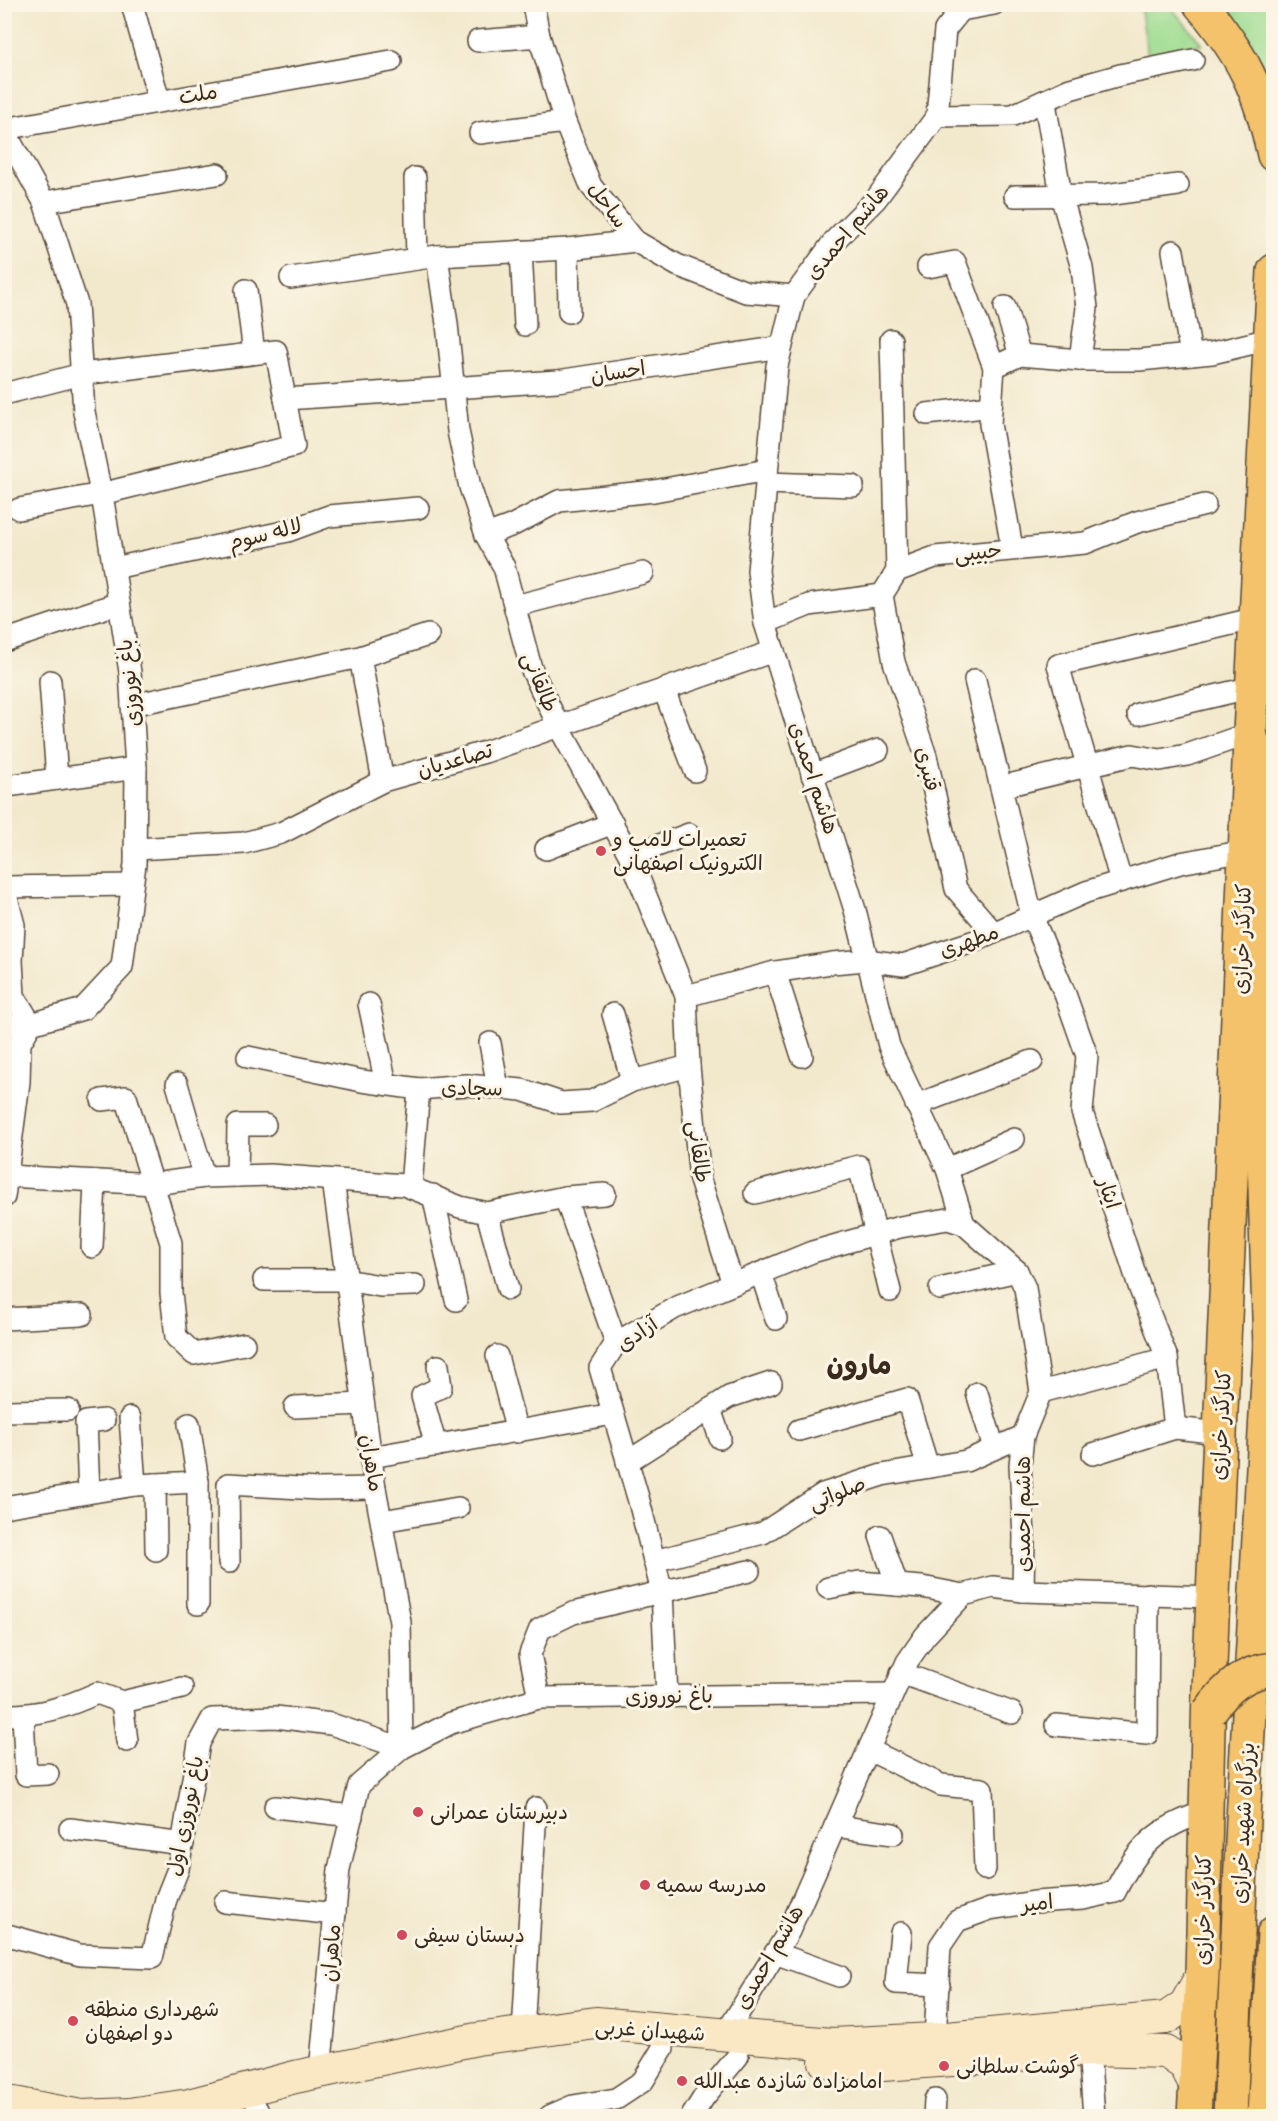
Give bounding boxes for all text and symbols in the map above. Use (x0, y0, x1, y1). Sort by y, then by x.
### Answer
street label: ملت (177, 78, 220, 114)
street label: ساحل (579, 177, 634, 236)
street label: هاشم احمدی (800, 179, 898, 288)
street label: احسان (589, 355, 648, 393)
street label: لاله سوم (226, 512, 305, 560)
street label: حبیبی (953, 537, 1004, 571)
street label: باغ نوروزی (111, 637, 151, 728)
street label: طالقانی (513, 648, 564, 717)
street label: هاشم احمدی (780, 719, 844, 839)
street label: تصاعدیان (414, 737, 498, 787)
street label: قنبری (906, 744, 946, 795)
place label: تعمیرات لامپ و الکترونیک اصفهانی (611, 826, 763, 880)
marker: تعمیرات لامپ و الکترونیک اصفهانی (594, 844, 608, 858)
street label: کنارگذر خرازی (1227, 883, 1261, 995)
street label: مطهری (936, 918, 1004, 968)
street label: سجادی (441, 1074, 503, 1106)
street label: طالقانی (678, 1119, 716, 1185)
street label: ایثار (1087, 1172, 1126, 1213)
street label: آزادی (611, 1310, 666, 1361)
district label: مارون (826, 1348, 892, 1387)
street label: کنارگذر خرازی (1205, 1369, 1241, 1481)
street label: ماهران (351, 1432, 389, 1494)
street label: هاشم احمدی (1010, 1456, 1040, 1572)
street label: صلواتی (804, 1469, 871, 1520)
street label: باغ نوروزی (625, 1682, 713, 1714)
street label: بزرگراه شهید خرازی (1226, 1742, 1264, 1905)
street label: باغ نوروزی اول (161, 1754, 213, 1879)
place label: دبیرستان عمرانی (430, 1799, 568, 1829)
marker: دبیرستان عمرانی (411, 1805, 425, 1819)
street label: کنارگذر خرازی (1189, 1854, 1221, 1966)
place label: مدرسه سمیه (657, 1872, 767, 1902)
marker: مدرسه سمیه (638, 1878, 652, 1892)
street label: امیر (1018, 1888, 1055, 1922)
street label: هاشم احمدی (729, 1900, 813, 2016)
place label: دبستان سیفی (414, 1922, 525, 1952)
street label: ماهران (316, 1923, 350, 1983)
marker: دبستان سیفی (395, 1928, 409, 1942)
place label: شهرداری منطقه دو اصفهان (85, 1996, 219, 2050)
street label: شهیدان غربی (594, 2013, 706, 2051)
marker: شهرداری منطقه دو اصفهان (66, 2014, 80, 2028)
place label: گوشت سلطانی (956, 2053, 1079, 2083)
marker: گوشت سلطانی (937, 2059, 951, 2073)
place label: امامزاده شازده عبدالله (694, 2068, 883, 2098)
marker: امامزاده شازده عبدالله (675, 2074, 689, 2088)

